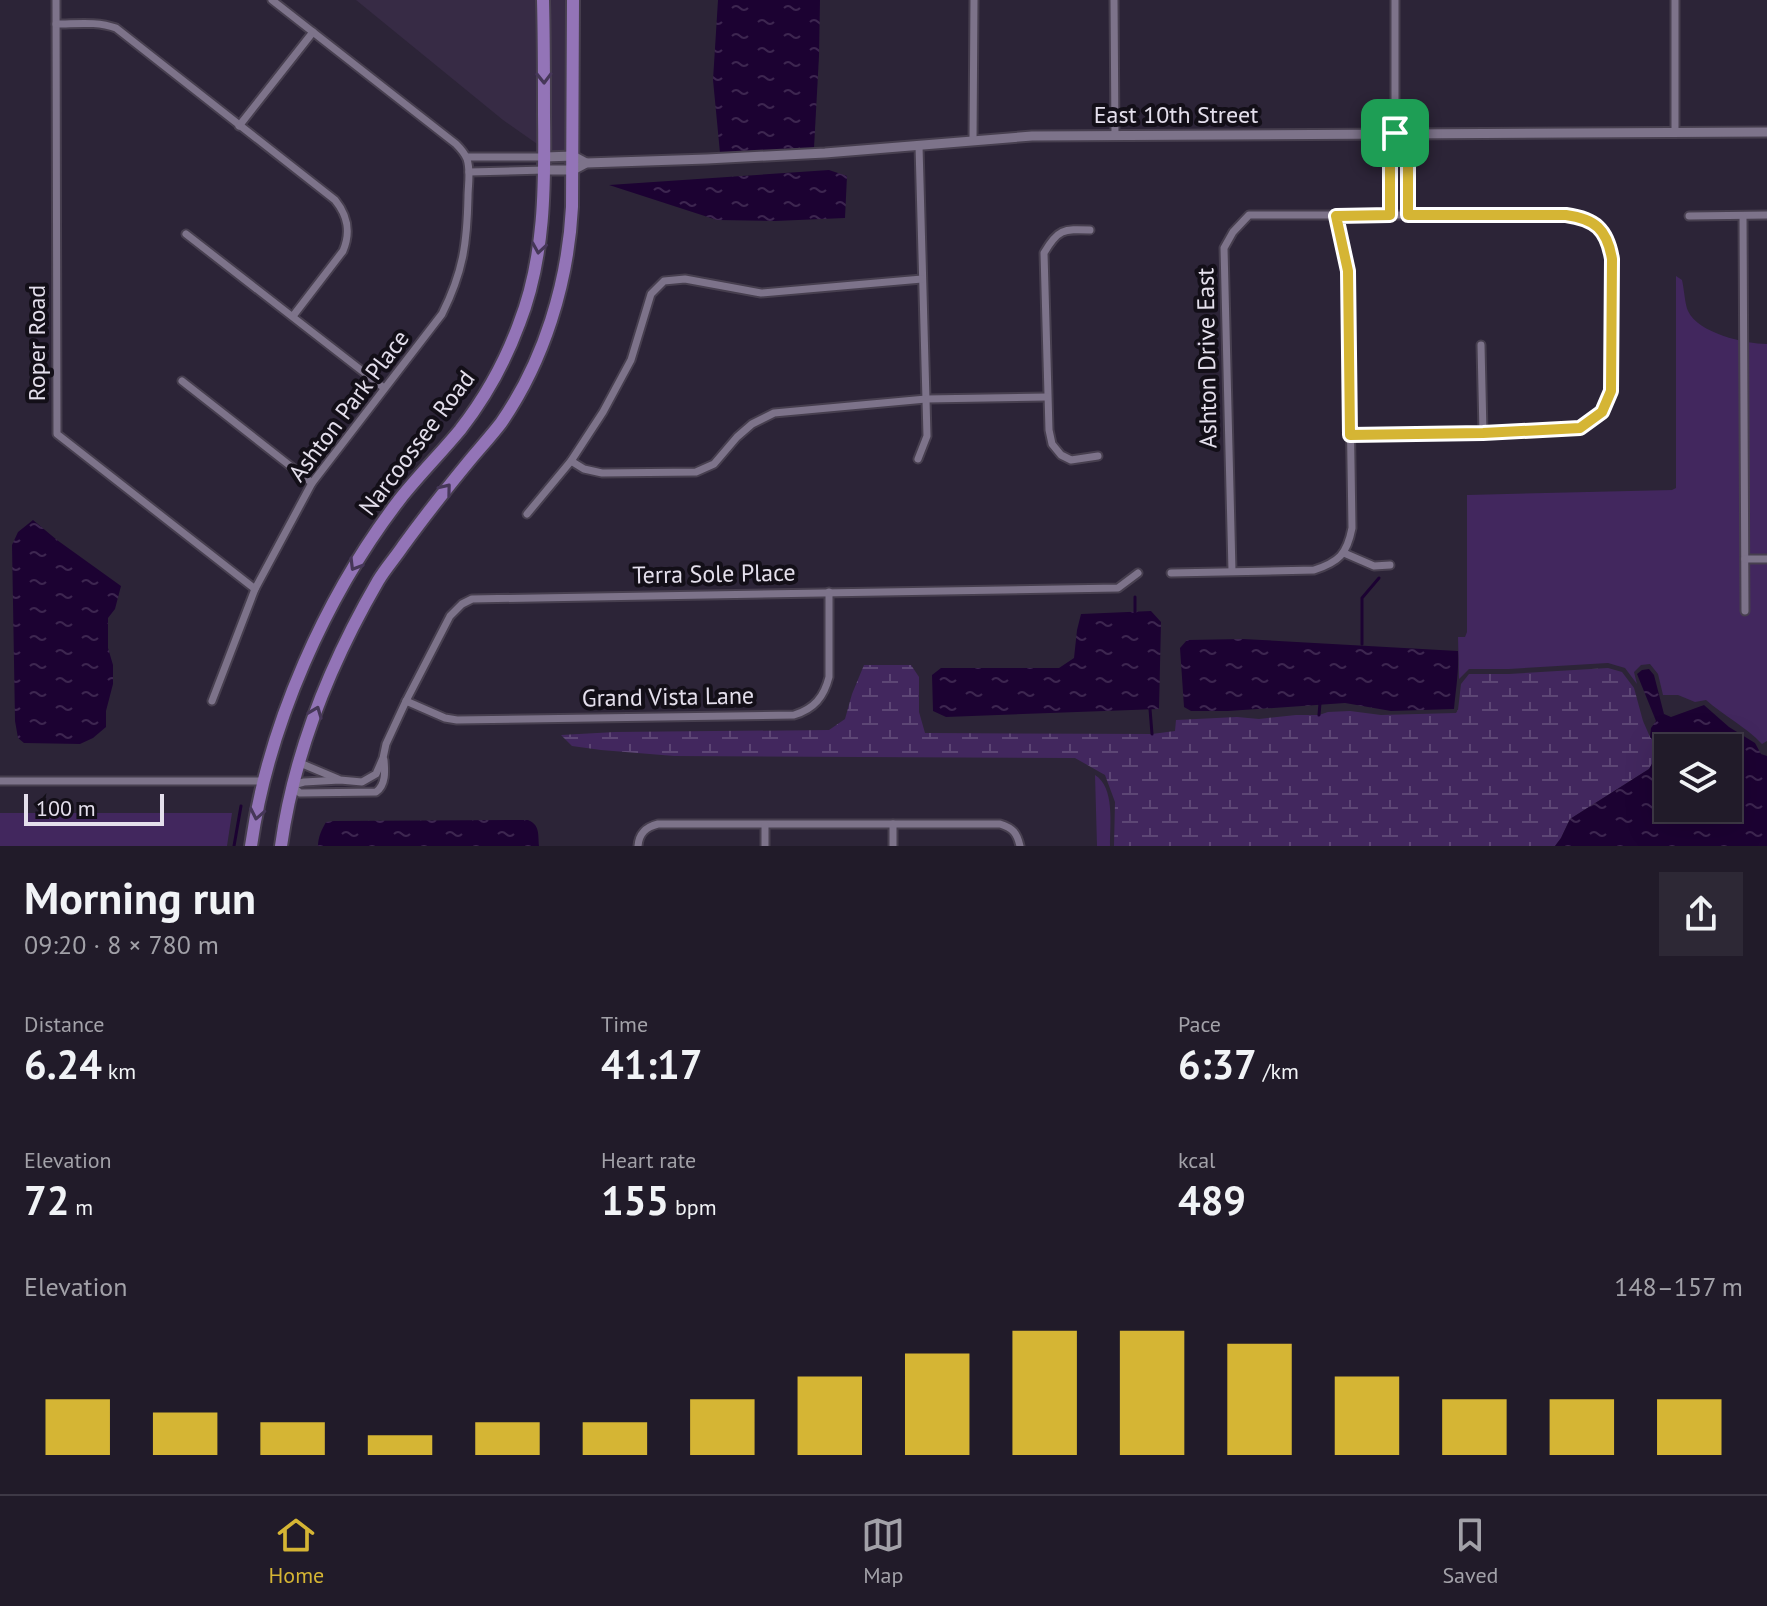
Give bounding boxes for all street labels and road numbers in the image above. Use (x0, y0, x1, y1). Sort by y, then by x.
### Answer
street label: East 10th Street (1094, 99, 1258, 130)
street label: Ashton Drive East (1189, 267, 1224, 449)
street label: Roper Road (21, 285, 52, 401)
street label: Ashton Park Place (281, 324, 416, 488)
street label: Narcoossee Road (352, 364, 481, 521)
street label: Terra Sole Place (632, 557, 796, 590)
street label: Grand Vista Lane (582, 679, 754, 714)

